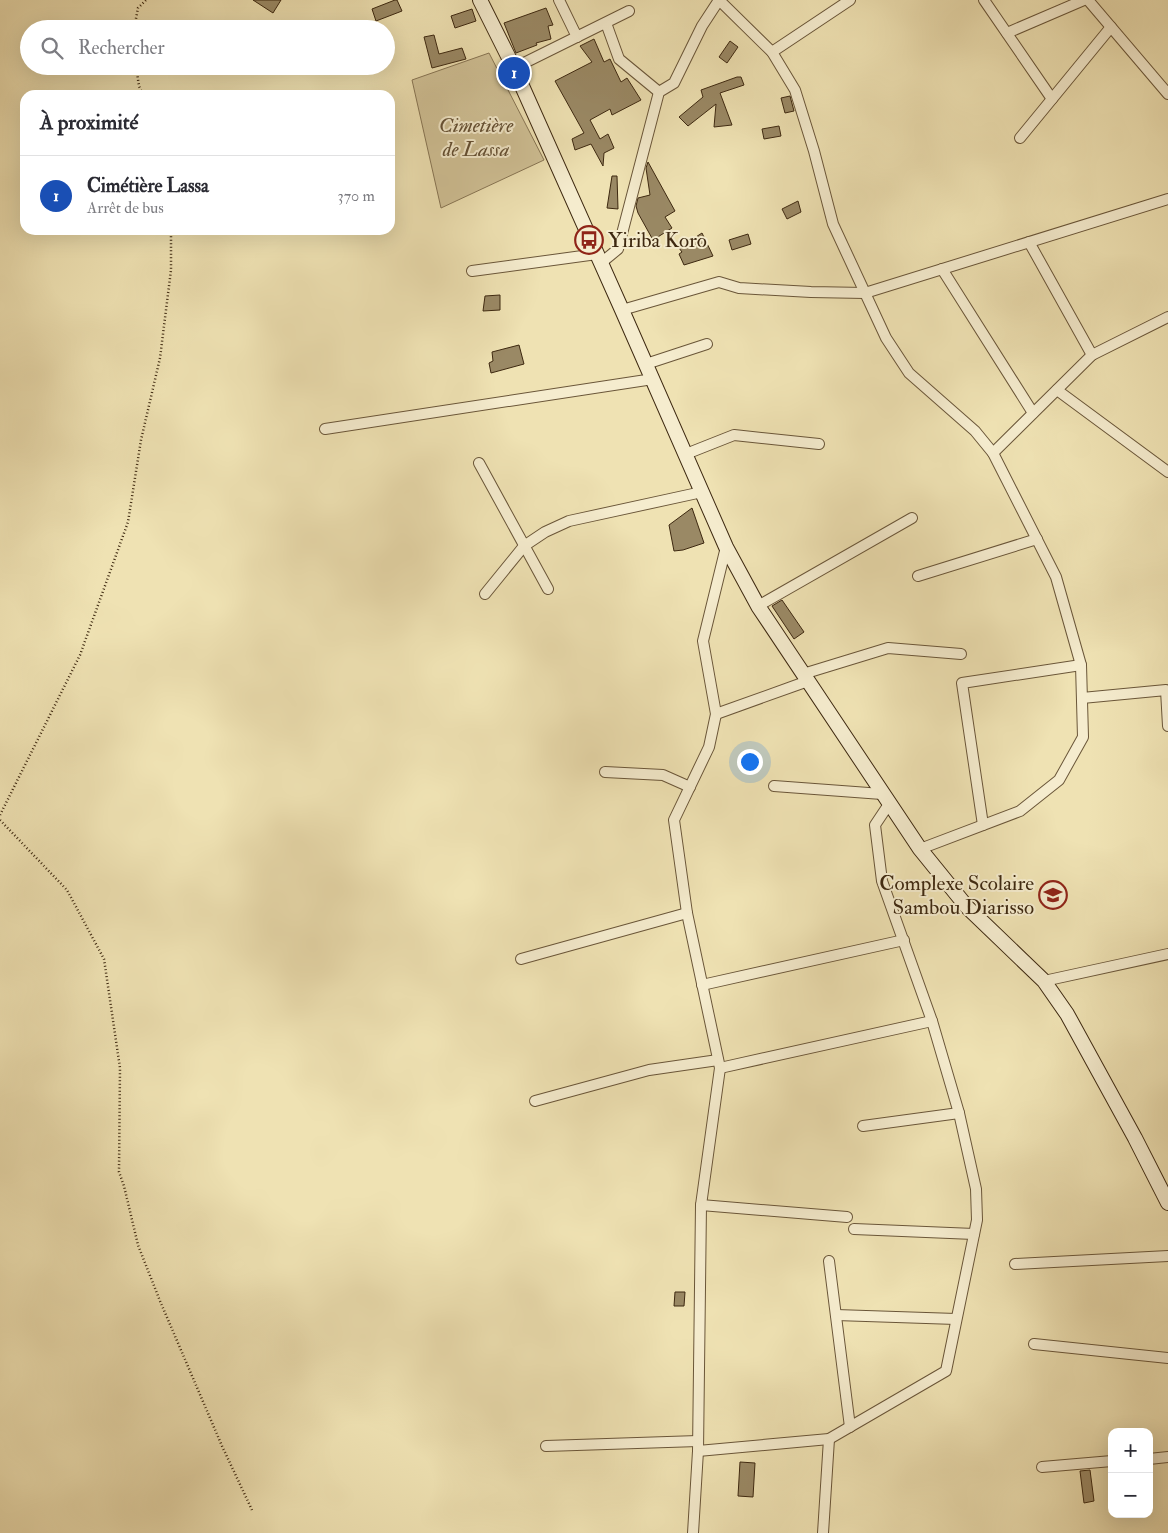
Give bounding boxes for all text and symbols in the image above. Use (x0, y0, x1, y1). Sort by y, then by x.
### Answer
search box (20, 20, 395, 75)
icon: search (38, 34, 66, 62)
text: Rechercher (78, 36, 165, 60)
pin: 1 (498, 54, 530, 92)
text: À proximité (40, 109, 138, 136)
park label: Cimetière de Lassa (439, 112, 514, 163)
text: Cimétière Lassa (87, 174, 209, 198)
text: 1 (53, 186, 59, 206)
text: 370 m (338, 186, 375, 206)
text: Arrêt de bus (87, 198, 164, 218)
bus stop icon: Yiriba Koro (574, 225, 604, 255)
place label: Yiriba Koro (608, 227, 707, 254)
your location (737, 749, 763, 775)
place label: Complexe Scolaire Sambou Diarisso (879, 870, 1034, 921)
school or university icon: Complexe Scolaire Sambou Diarisso (1038, 880, 1068, 910)
map controls (1108, 1428, 1153, 1518)
button: + (1108, 1428, 1153, 1473)
button: − (1108, 1473, 1153, 1518)

